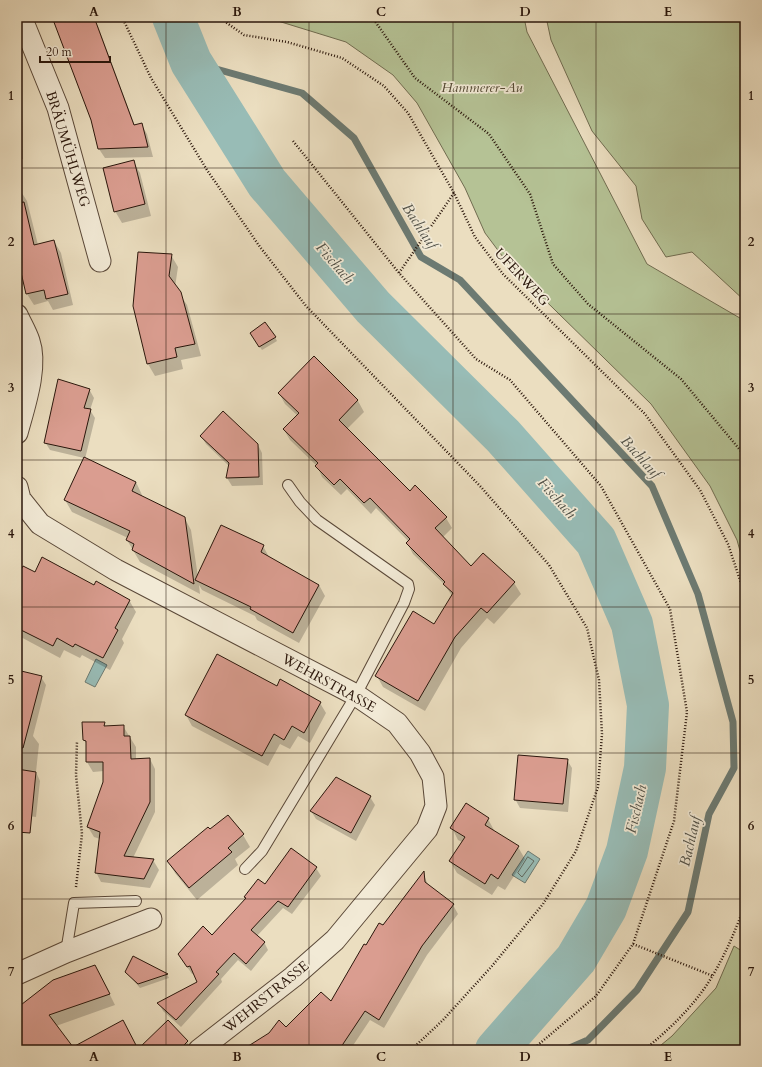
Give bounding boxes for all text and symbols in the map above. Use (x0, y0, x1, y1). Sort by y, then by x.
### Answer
text: A (89, 3, 99, 21)
text: B (232, 3, 242, 21)
text: C (376, 3, 386, 21)
text: D (519, 3, 531, 21)
text: E (664, 3, 672, 21)
scale bar (40, 38, 110, 64)
text: 20 m (46, 44, 73, 60)
park label: Hammerer-Au (441, 78, 523, 97)
text: 1 (8, 87, 14, 105)
text: 1 (748, 87, 754, 105)
street label: BRÄUMÜHLWEG (41, 89, 95, 209)
water label: Bachlauf (398, 199, 444, 256)
text: 2 (8, 233, 15, 251)
text: 2 (748, 233, 755, 251)
water label: Fischach (311, 238, 359, 289)
street label: UFERWEG (490, 244, 554, 310)
text: 3 (8, 379, 15, 397)
text: 3 (748, 379, 755, 397)
water label: Bachlauf (616, 431, 668, 485)
water label: Fischach (533, 473, 581, 524)
text: 4 (8, 525, 15, 543)
text: 4 (748, 525, 755, 543)
street label: WEHRSTRASSE (278, 649, 380, 717)
text: 5 (8, 671, 14, 689)
text: 5 (748, 671, 754, 689)
water label: Fischach (621, 782, 651, 835)
water label: Bachlauf (674, 810, 706, 868)
text: 6 (8, 817, 15, 835)
text: 6 (748, 817, 755, 835)
street label: WEHRSTRASSE (218, 956, 313, 1038)
text: 7 (8, 963, 15, 981)
text: 7 (748, 963, 755, 981)
text: A (89, 1048, 99, 1066)
text: B (232, 1048, 242, 1066)
text: C (376, 1048, 386, 1066)
text: D (519, 1048, 531, 1066)
text: E (664, 1048, 672, 1066)

